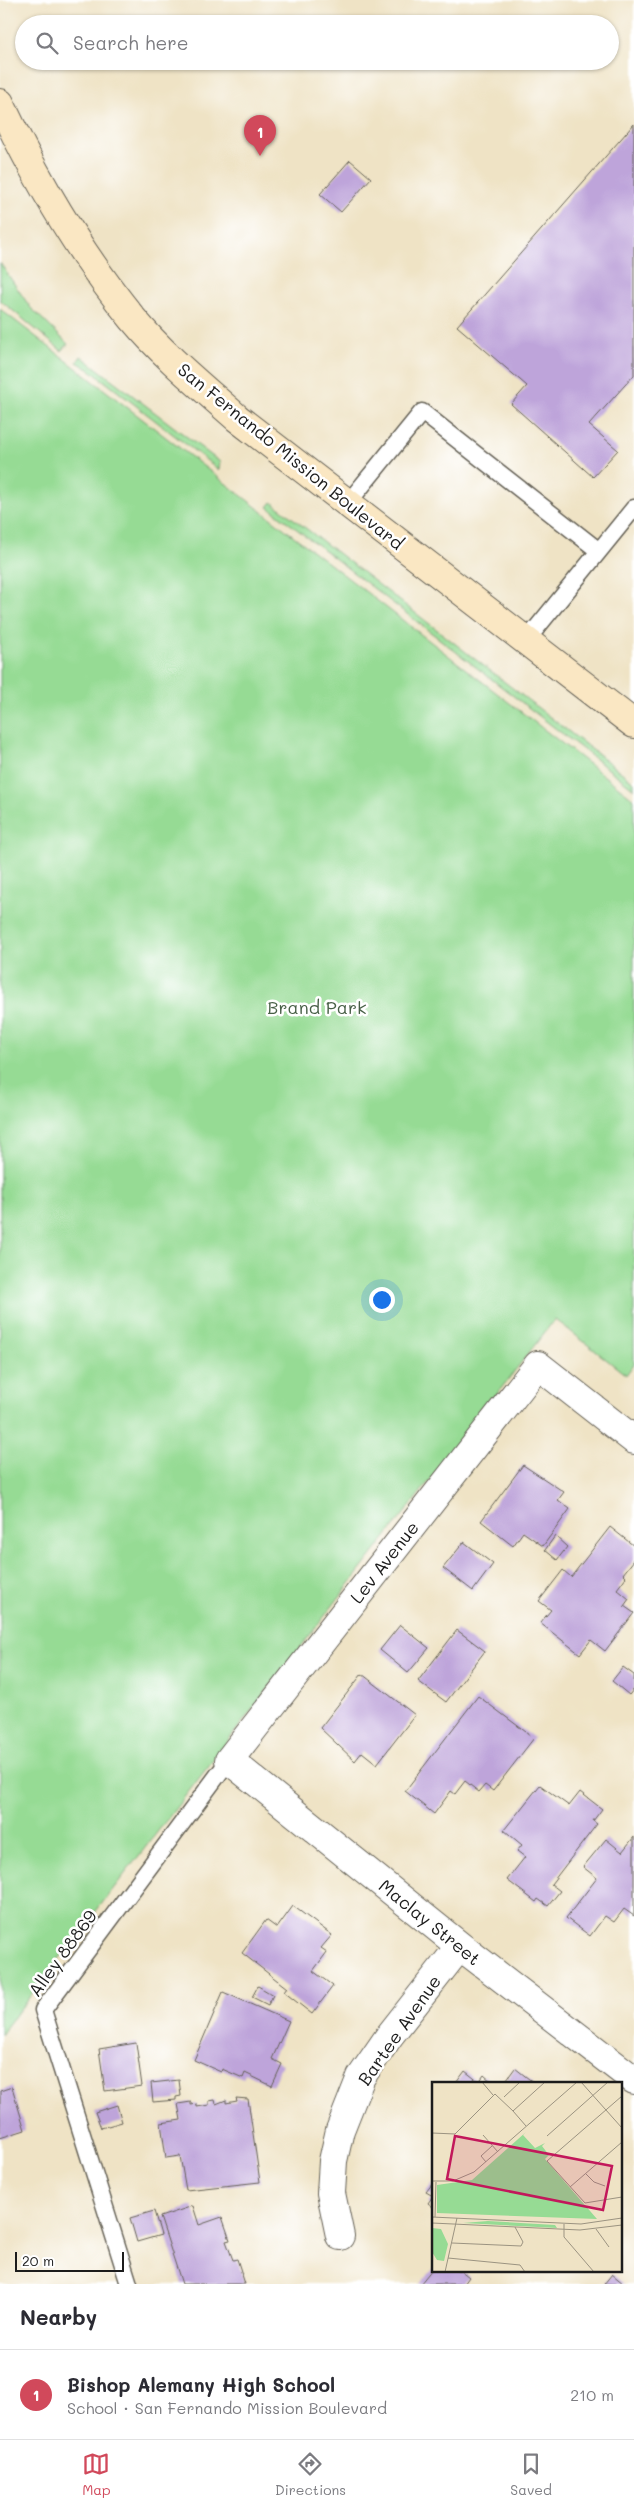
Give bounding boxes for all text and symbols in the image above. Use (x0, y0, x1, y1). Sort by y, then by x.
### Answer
search box (15, 15, 619, 70)
icon: search (33, 29, 61, 57)
text: Search here (73, 30, 189, 55)
pin: 1 (244, 115, 276, 156)
street label: San Fernando Mission Boulevard (173, 357, 409, 555)
park label: Brand Park (267, 995, 367, 1019)
your location (369, 1287, 395, 1313)
street label: Lev Avenue (344, 1516, 424, 1608)
street label: Maclay Street (374, 1874, 486, 1970)
street label: Alley 88869 (22, 1904, 102, 2001)
street label: Bartee Avenue (352, 1970, 446, 2090)
inset map (432, 2082, 622, 2272)
scale bar (15, 2249, 124, 2272)
text: 20 m (22, 2251, 54, 2270)
text: Nearby (20, 2303, 97, 2330)
text: Bishop Alemany High School (67, 2372, 335, 2397)
text: 1 (32, 2384, 40, 2405)
text: 210 m (570, 2384, 614, 2405)
text: School · San Fernando Mission Boulevard (67, 2397, 387, 2418)
tab: Map (82, 2450, 111, 2499)
tab: Directions (275, 2450, 346, 2499)
tab: Saved (510, 2450, 552, 2499)

